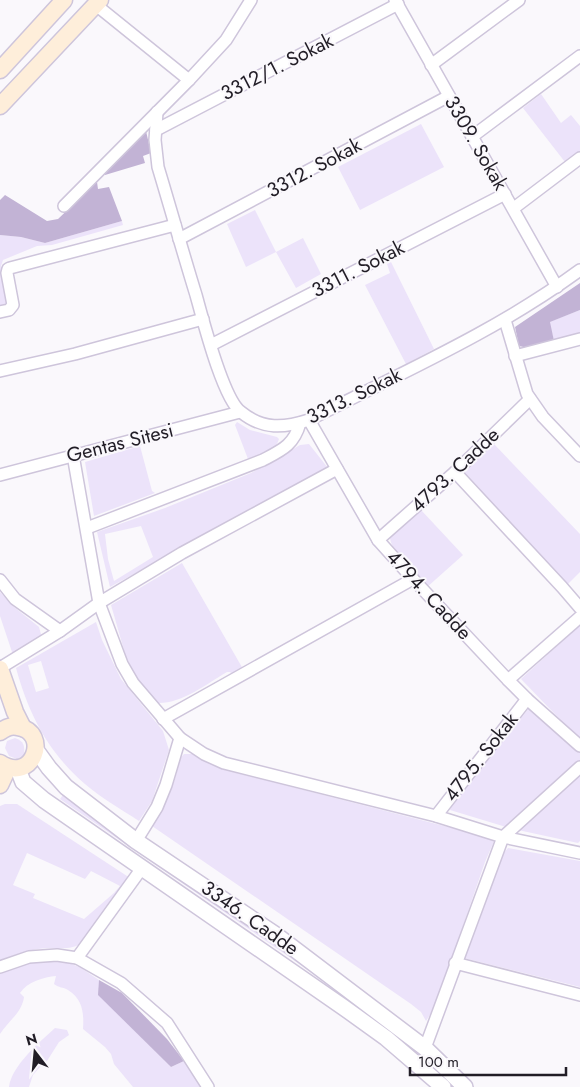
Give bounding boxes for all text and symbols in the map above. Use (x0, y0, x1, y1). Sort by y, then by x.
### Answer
street label: 3312/1. Sokak (216, 26, 338, 108)
street label: 3309. Sokak (437, 90, 515, 196)
street label: 3312. Sokak (262, 131, 367, 205)
street label: 3311. Sokak (306, 233, 410, 305)
street label: 3313. Sokak (302, 360, 407, 432)
street label: Gentas Sitesi (63, 416, 177, 470)
street label: 4793. Cadde (404, 421, 506, 519)
street label: 4794. Cadde (380, 544, 478, 646)
street label: 4795. Sokak (437, 706, 525, 808)
street label: 3346. Cadde (195, 874, 305, 962)
north arrow (10, 1027, 60, 1077)
text: N (23, 1028, 40, 1051)
scale bar (410, 1044, 566, 1076)
text: 100 m (418, 1051, 459, 1073)

